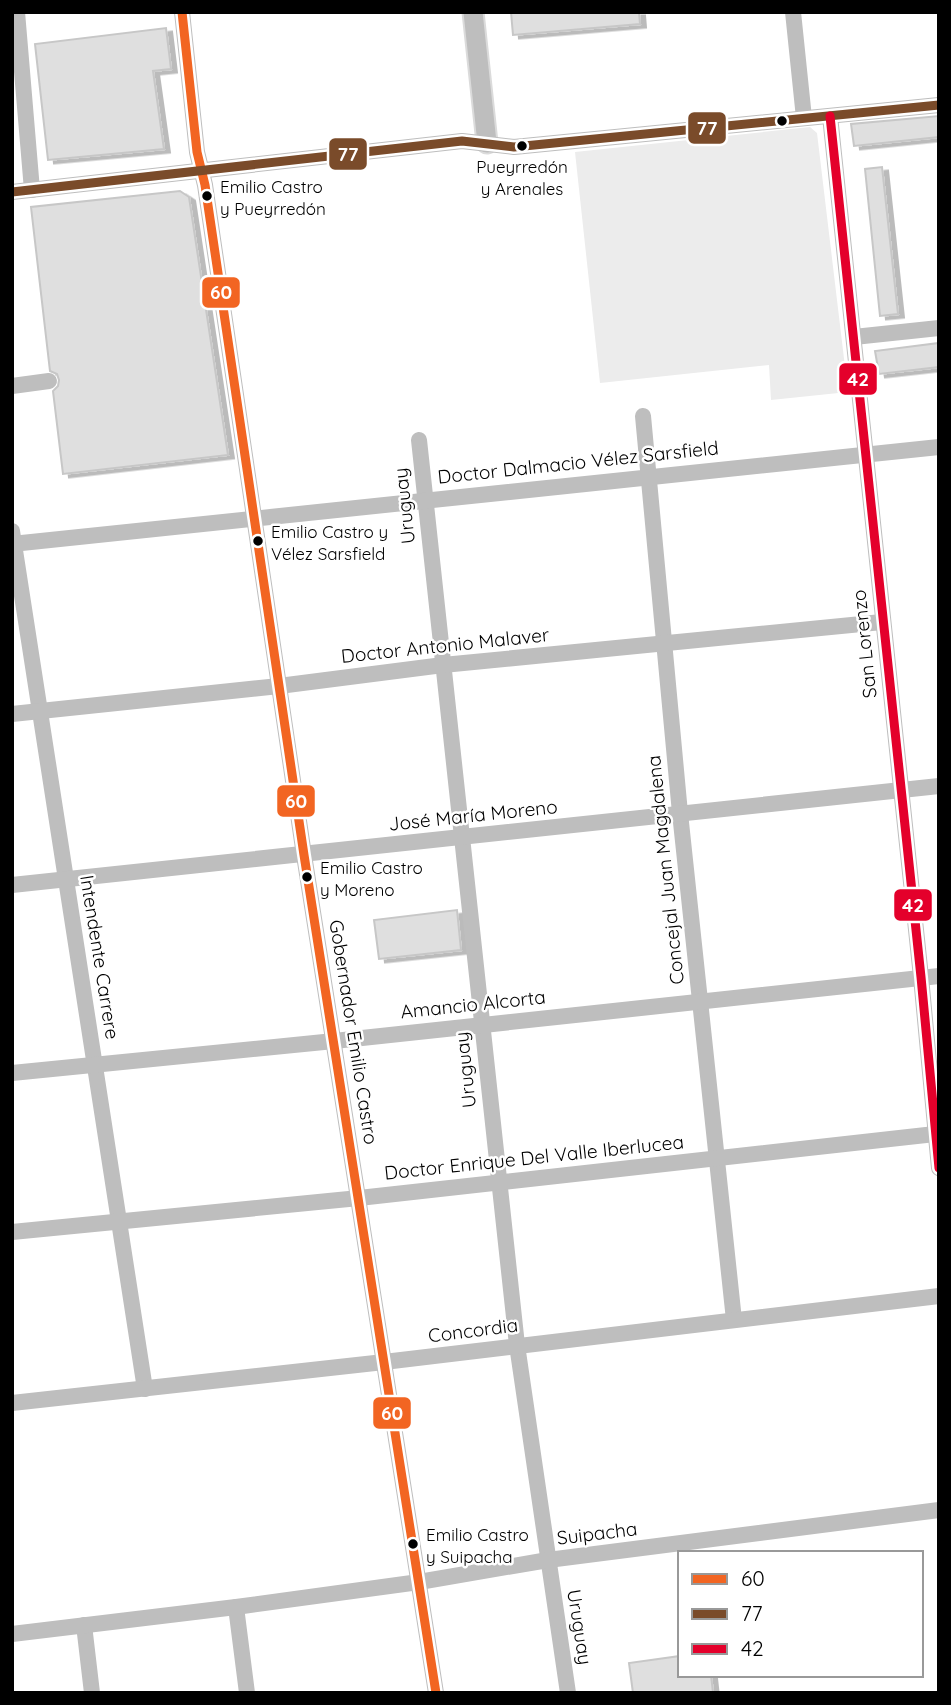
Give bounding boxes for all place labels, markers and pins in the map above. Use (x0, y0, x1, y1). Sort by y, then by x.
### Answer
unlabelled marker (775, 114, 789, 128)
marker: Pueyrredón y Arenales (515, 139, 529, 153)
place label: Pueyrredón y Arenales (476, 156, 568, 199)
place label: Emilio Castro y Pueyrredón (220, 176, 326, 219)
marker: Emilio Castro y Pueyrredón (200, 189, 214, 203)
place label: Emilio Castro y Vélez Sarsfield (271, 521, 388, 564)
marker: Emilio Castro y Vélez Sarsfield (251, 534, 265, 548)
place label: Emilio Castro y Moreno (320, 857, 423, 900)
marker: Emilio Castro y Moreno (300, 870, 314, 884)
place label: Emilio Castro y Suipacha (426, 1524, 529, 1567)
marker: Emilio Castro y Suipacha (406, 1537, 420, 1551)

